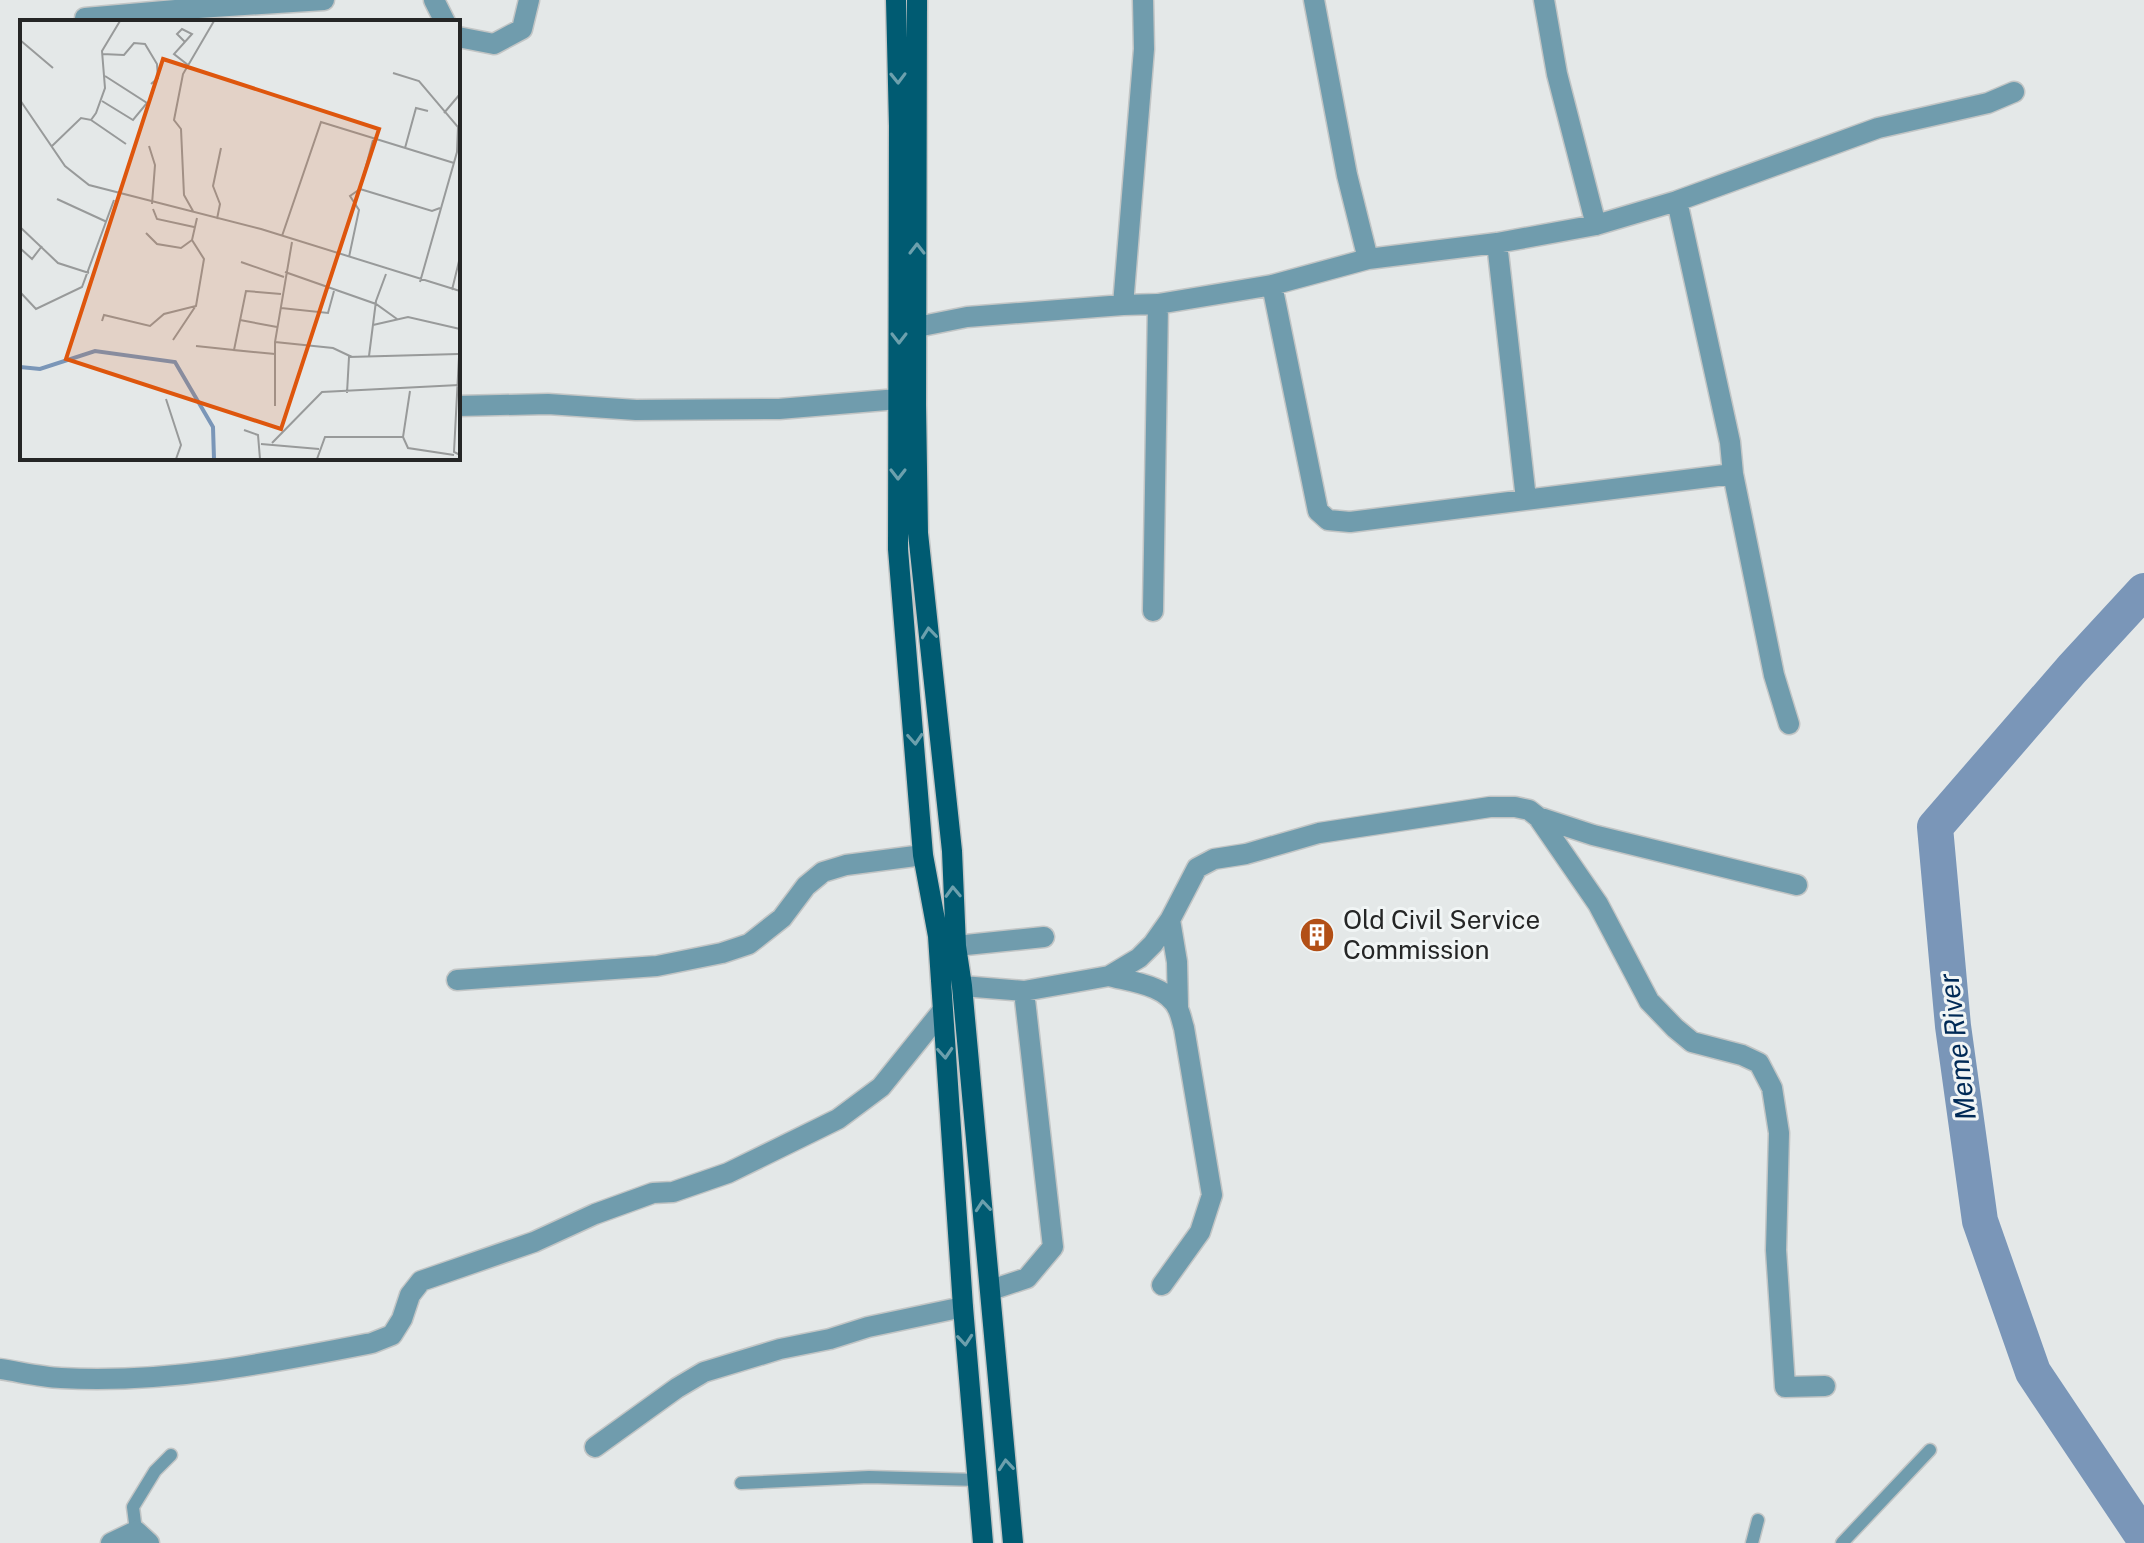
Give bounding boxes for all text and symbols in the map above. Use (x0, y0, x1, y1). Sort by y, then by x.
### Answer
inset map (20, 20, 460, 460)
one-way arrow (889, 72, 906, 85)
one-way arrow (908, 242, 926, 255)
one-way arrow (890, 332, 907, 345)
one-way arrow (889, 468, 907, 481)
one-way arrow (921, 626, 938, 639)
one-way arrow (906, 733, 923, 746)
one-way arrow (945, 885, 962, 898)
place label: Old Civil Service Commission (1343, 904, 1540, 965)
building icon: Old Civil Service Commission (1298, 916, 1336, 954)
water label: Meme River (1931, 971, 1982, 1123)
one-way arrow (936, 1047, 953, 1060)
one-way arrow (974, 1199, 991, 1212)
one-way arrow (957, 1334, 974, 1347)
one-way arrow (998, 1458, 1015, 1471)

